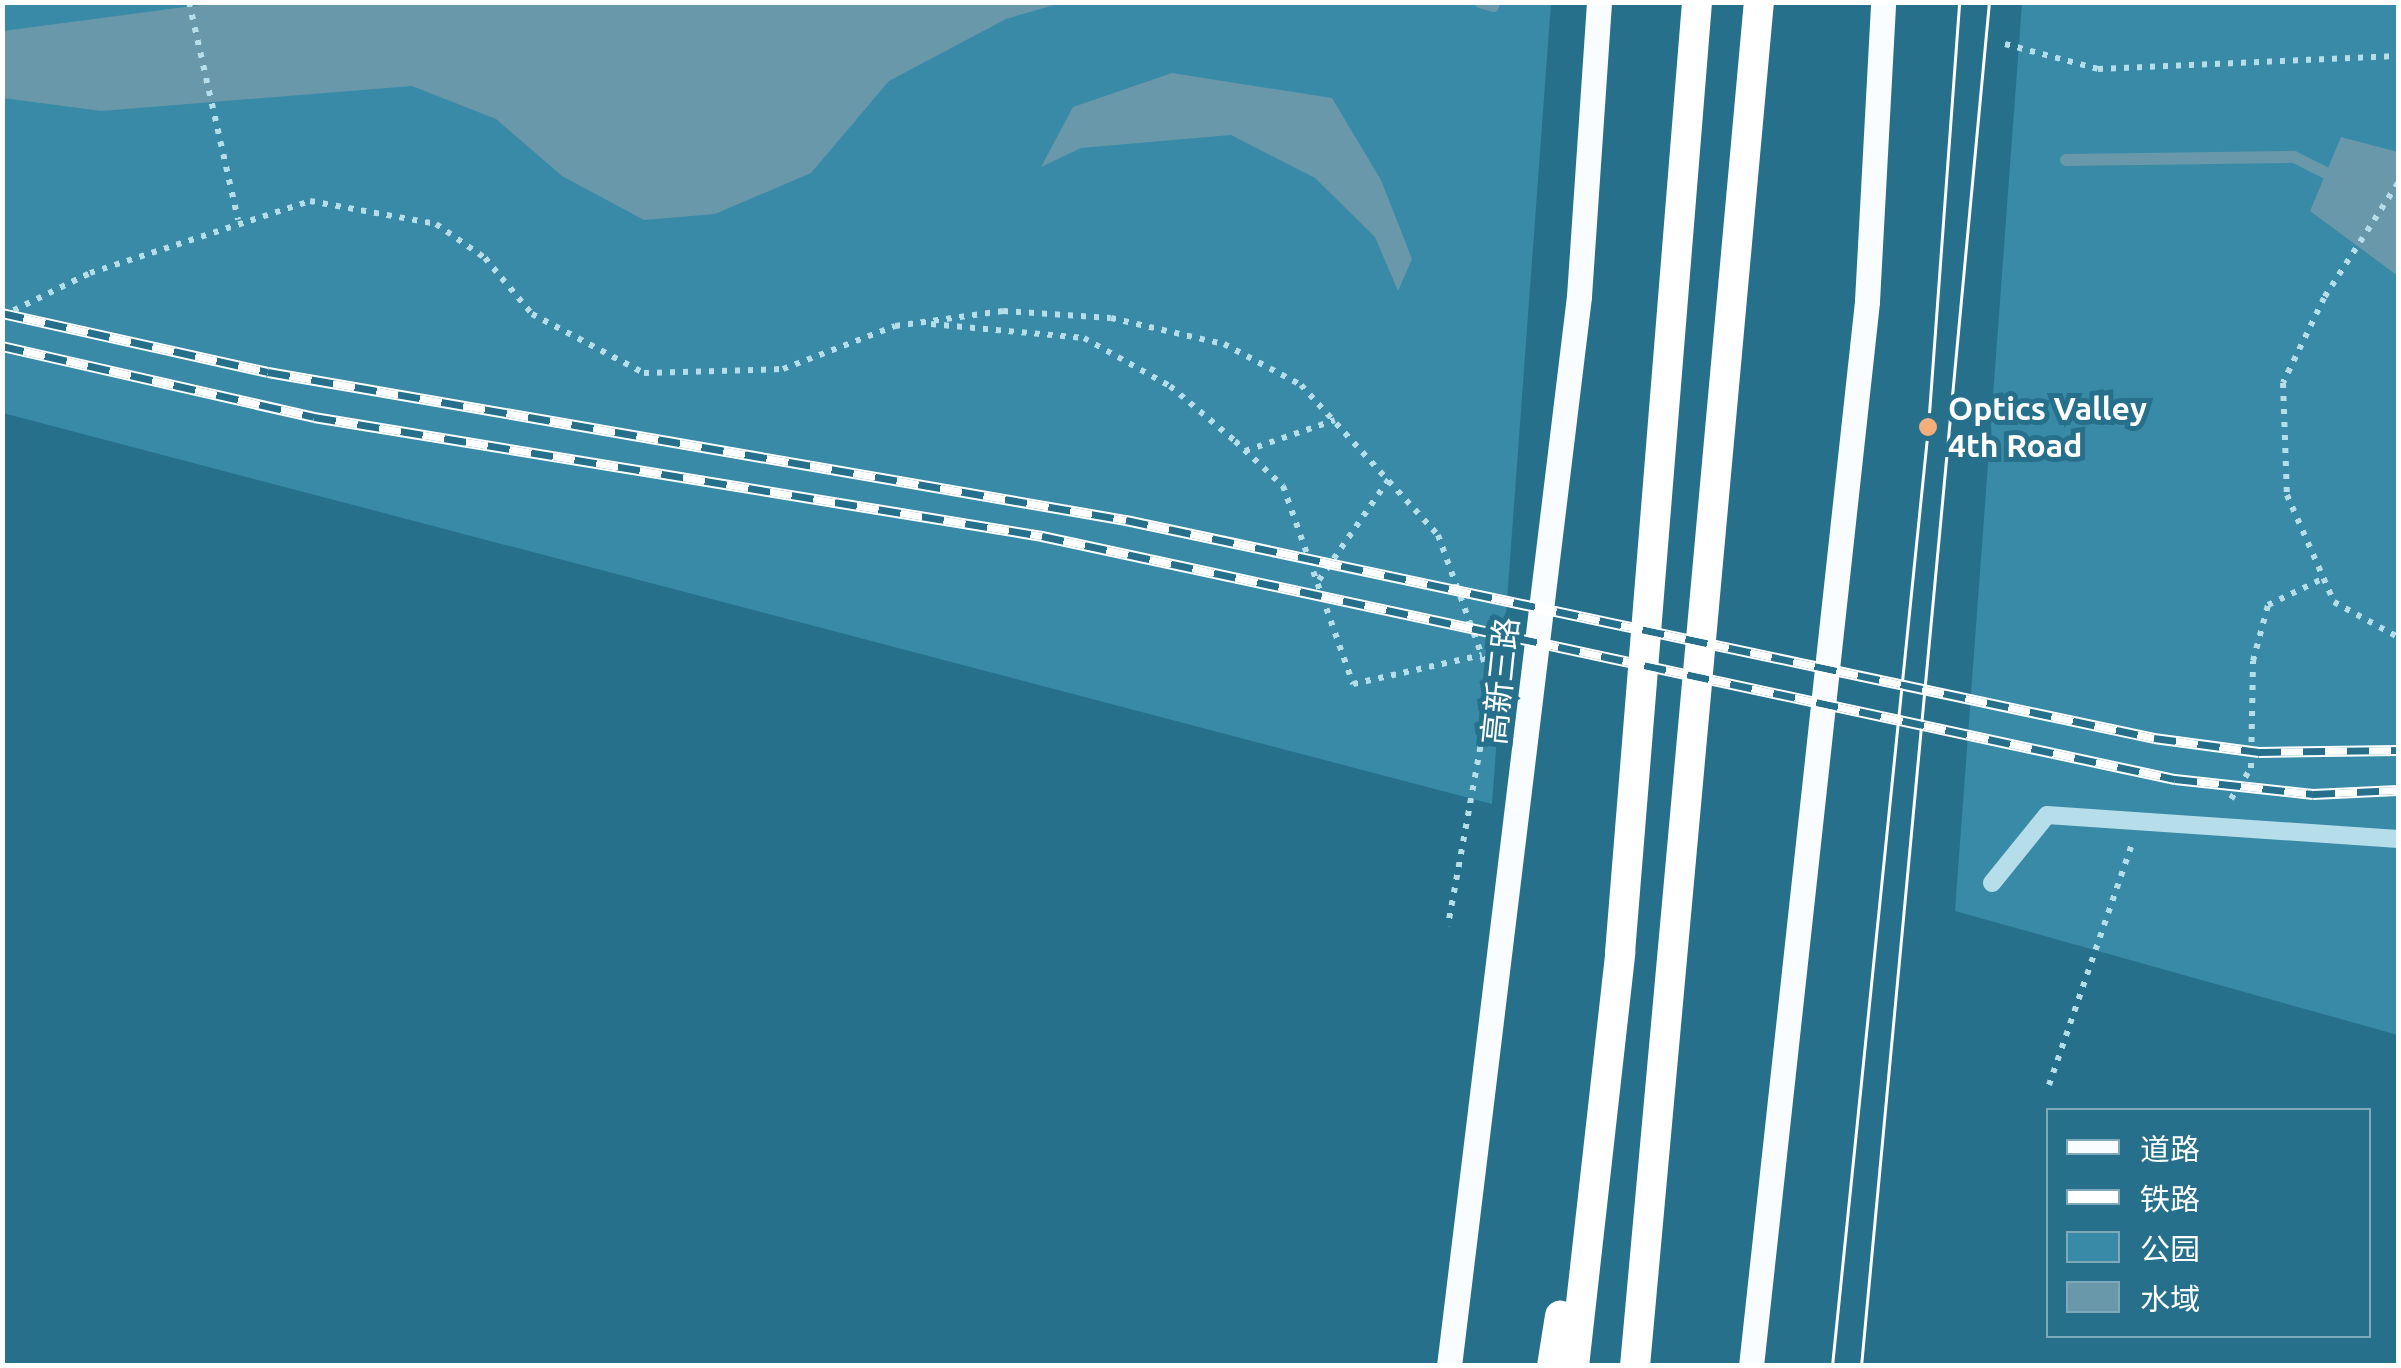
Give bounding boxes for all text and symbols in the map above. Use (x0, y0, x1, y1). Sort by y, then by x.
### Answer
place label: Optics Valley 4th Road (1948, 390, 2147, 465)
marker: Optics Valley 4th Road (1917, 416, 1939, 438)
street label: 高新三路 (1474, 615, 1526, 747)
legend (2046, 1108, 2371, 1338)
text: 道路 (2140, 1132, 2200, 1166)
text: 铁路 (2140, 1182, 2200, 1216)
text: 公园 (2140, 1232, 2200, 1266)
text: 水域 (2140, 1282, 2200, 1316)

